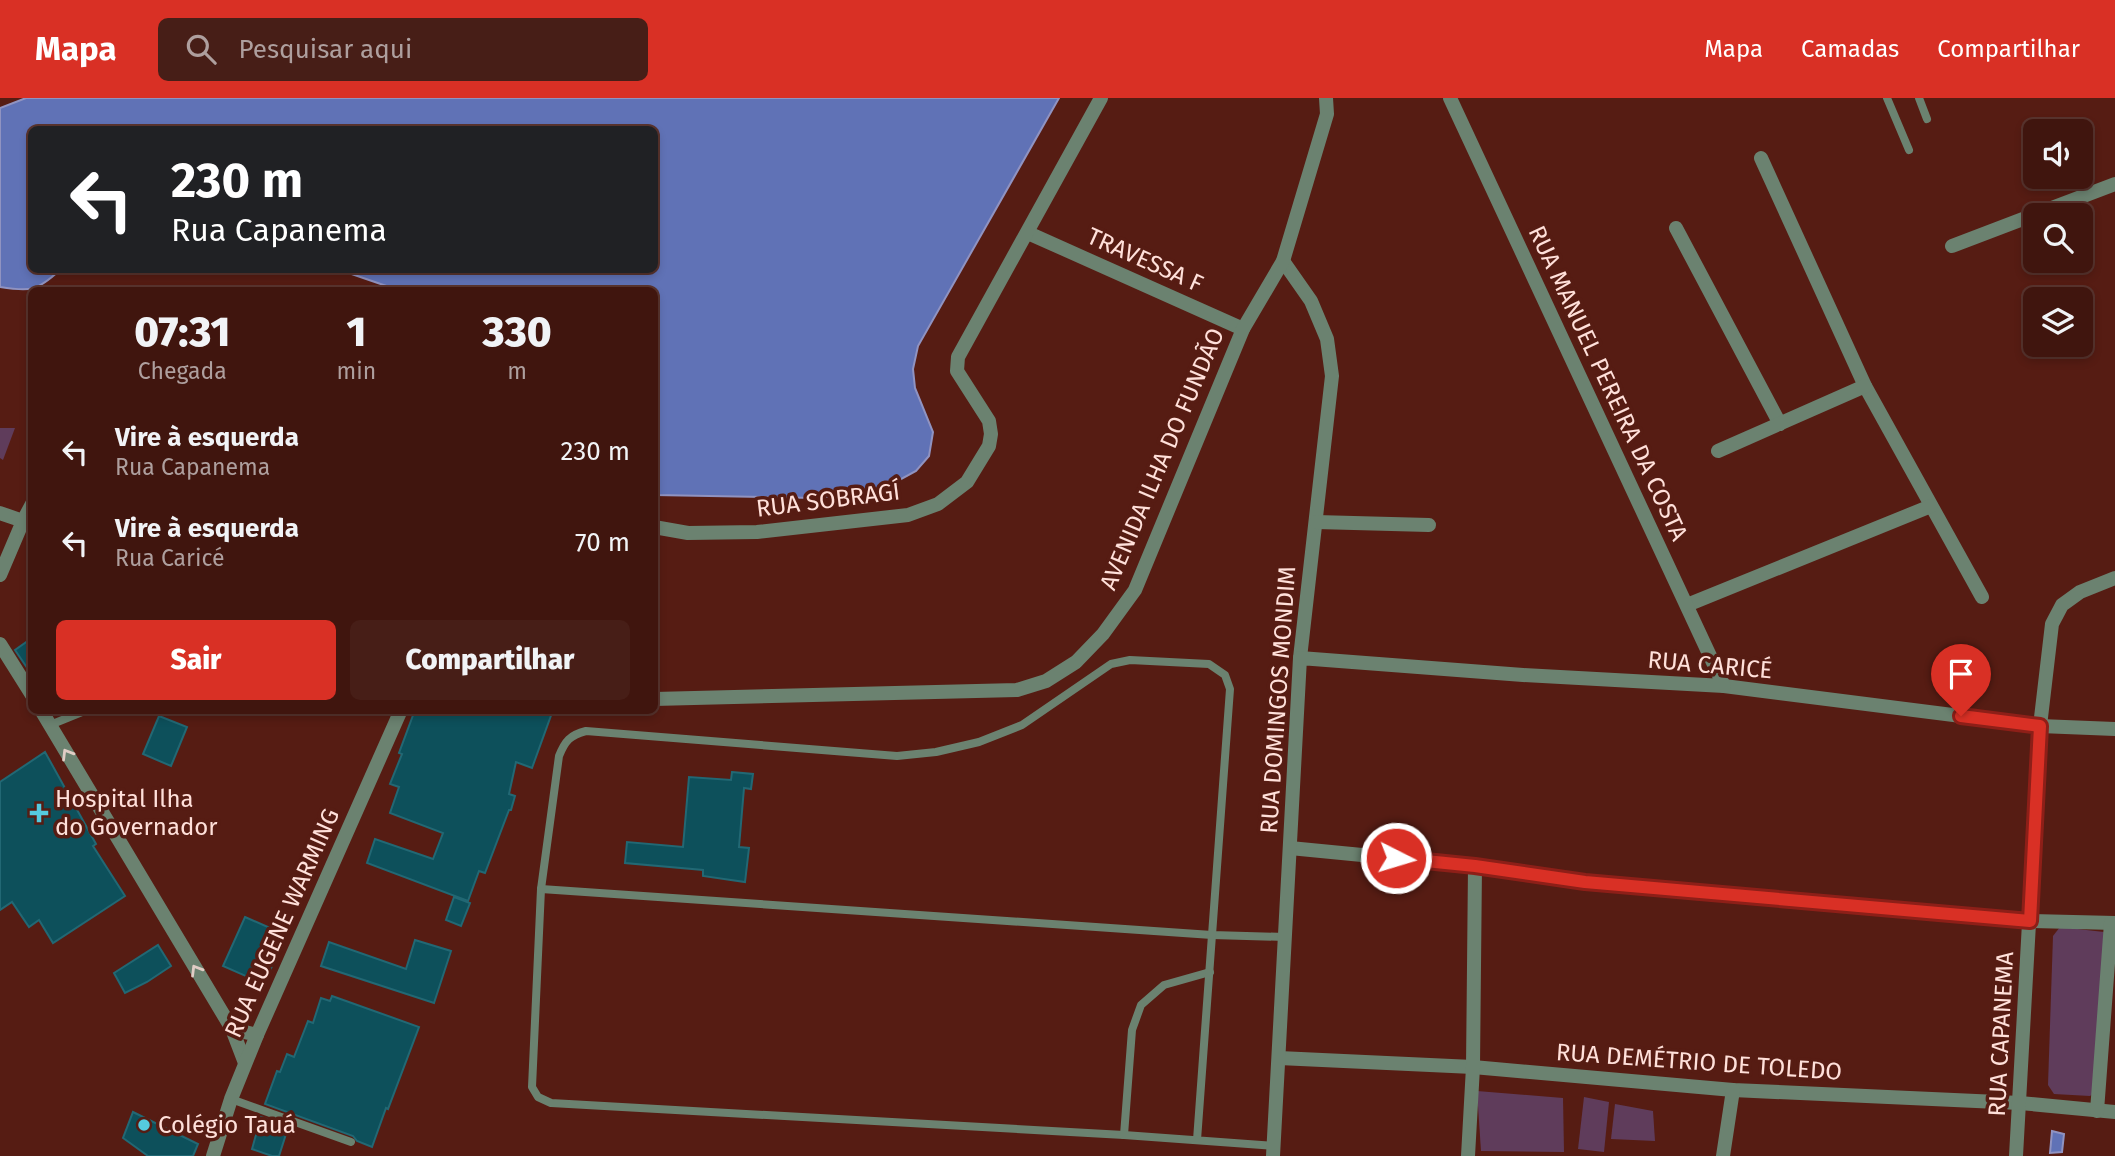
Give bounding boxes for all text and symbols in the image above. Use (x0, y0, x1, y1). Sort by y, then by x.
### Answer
search box (158, 18, 648, 81)
text: Mapa (35, 29, 116, 69)
icon: search (182, 30, 220, 68)
text: Pesquisar aqui (238, 34, 412, 65)
text: Mapa (1704, 35, 1763, 63)
text: Camadas (1801, 35, 1899, 63)
text: Compartilhar (1937, 35, 2080, 63)
map controls (2023, 119, 2093, 357)
button: sound (2023, 119, 2093, 189)
text: 230 m (171, 151, 303, 210)
icon: left (56, 154, 147, 245)
button: search (2023, 203, 2093, 273)
text: Rua Capanema (171, 211, 387, 249)
street label: RUA MANUEL PEREIRA DA COSTA (1523, 221, 1694, 545)
street label: TRAVESSA F (1083, 222, 1208, 298)
button: layers (2023, 287, 2093, 357)
text: 07:31 (134, 307, 230, 357)
text: 1 (346, 307, 366, 357)
text: 330 (483, 307, 552, 357)
street label: AVENIDA ILHA DO FUNDÃO (1094, 324, 1230, 594)
text: Chegada (138, 357, 227, 385)
text: min (337, 357, 376, 385)
text: m (507, 357, 527, 385)
text: Vire à esquerda (115, 422, 299, 453)
icon: left (56, 433, 94, 471)
text: 230 m (561, 436, 630, 467)
text: Rua Capanema (115, 453, 270, 481)
street label: RUA SOBRAGÍ (754, 476, 901, 523)
text: Vire à esquerda (115, 513, 299, 544)
icon: left (56, 524, 94, 562)
text: 70 m (575, 527, 630, 558)
text: Rua Caricé (115, 544, 225, 572)
street label: RUA DOMINGOS MONDIM (1255, 565, 1301, 835)
button: Sair (56, 620, 336, 700)
button: Compartilhar (350, 620, 630, 700)
pin (1931, 644, 1991, 716)
street label: RUA CARICÉ (1646, 645, 1774, 684)
icon: arrive (1942, 655, 1980, 693)
one-way arrow (62, 749, 75, 762)
place label: Hospital Ilha do Governador (55, 785, 218, 841)
marker: Hospital Ilha do Governador (29, 803, 49, 823)
street label: RUA EUGENE WARMING (219, 804, 345, 1042)
position arrow (1359, 821, 1433, 895)
street label: RUA CAPANEMA (1983, 951, 2019, 1117)
one-way arrow (192, 965, 205, 978)
street label: RUA DEMÉTRIO DE TOLEDO (1555, 1037, 1843, 1086)
place label: Colégio Tauá (158, 1111, 296, 1139)
marker: Colégio Tauá (136, 1117, 152, 1133)

